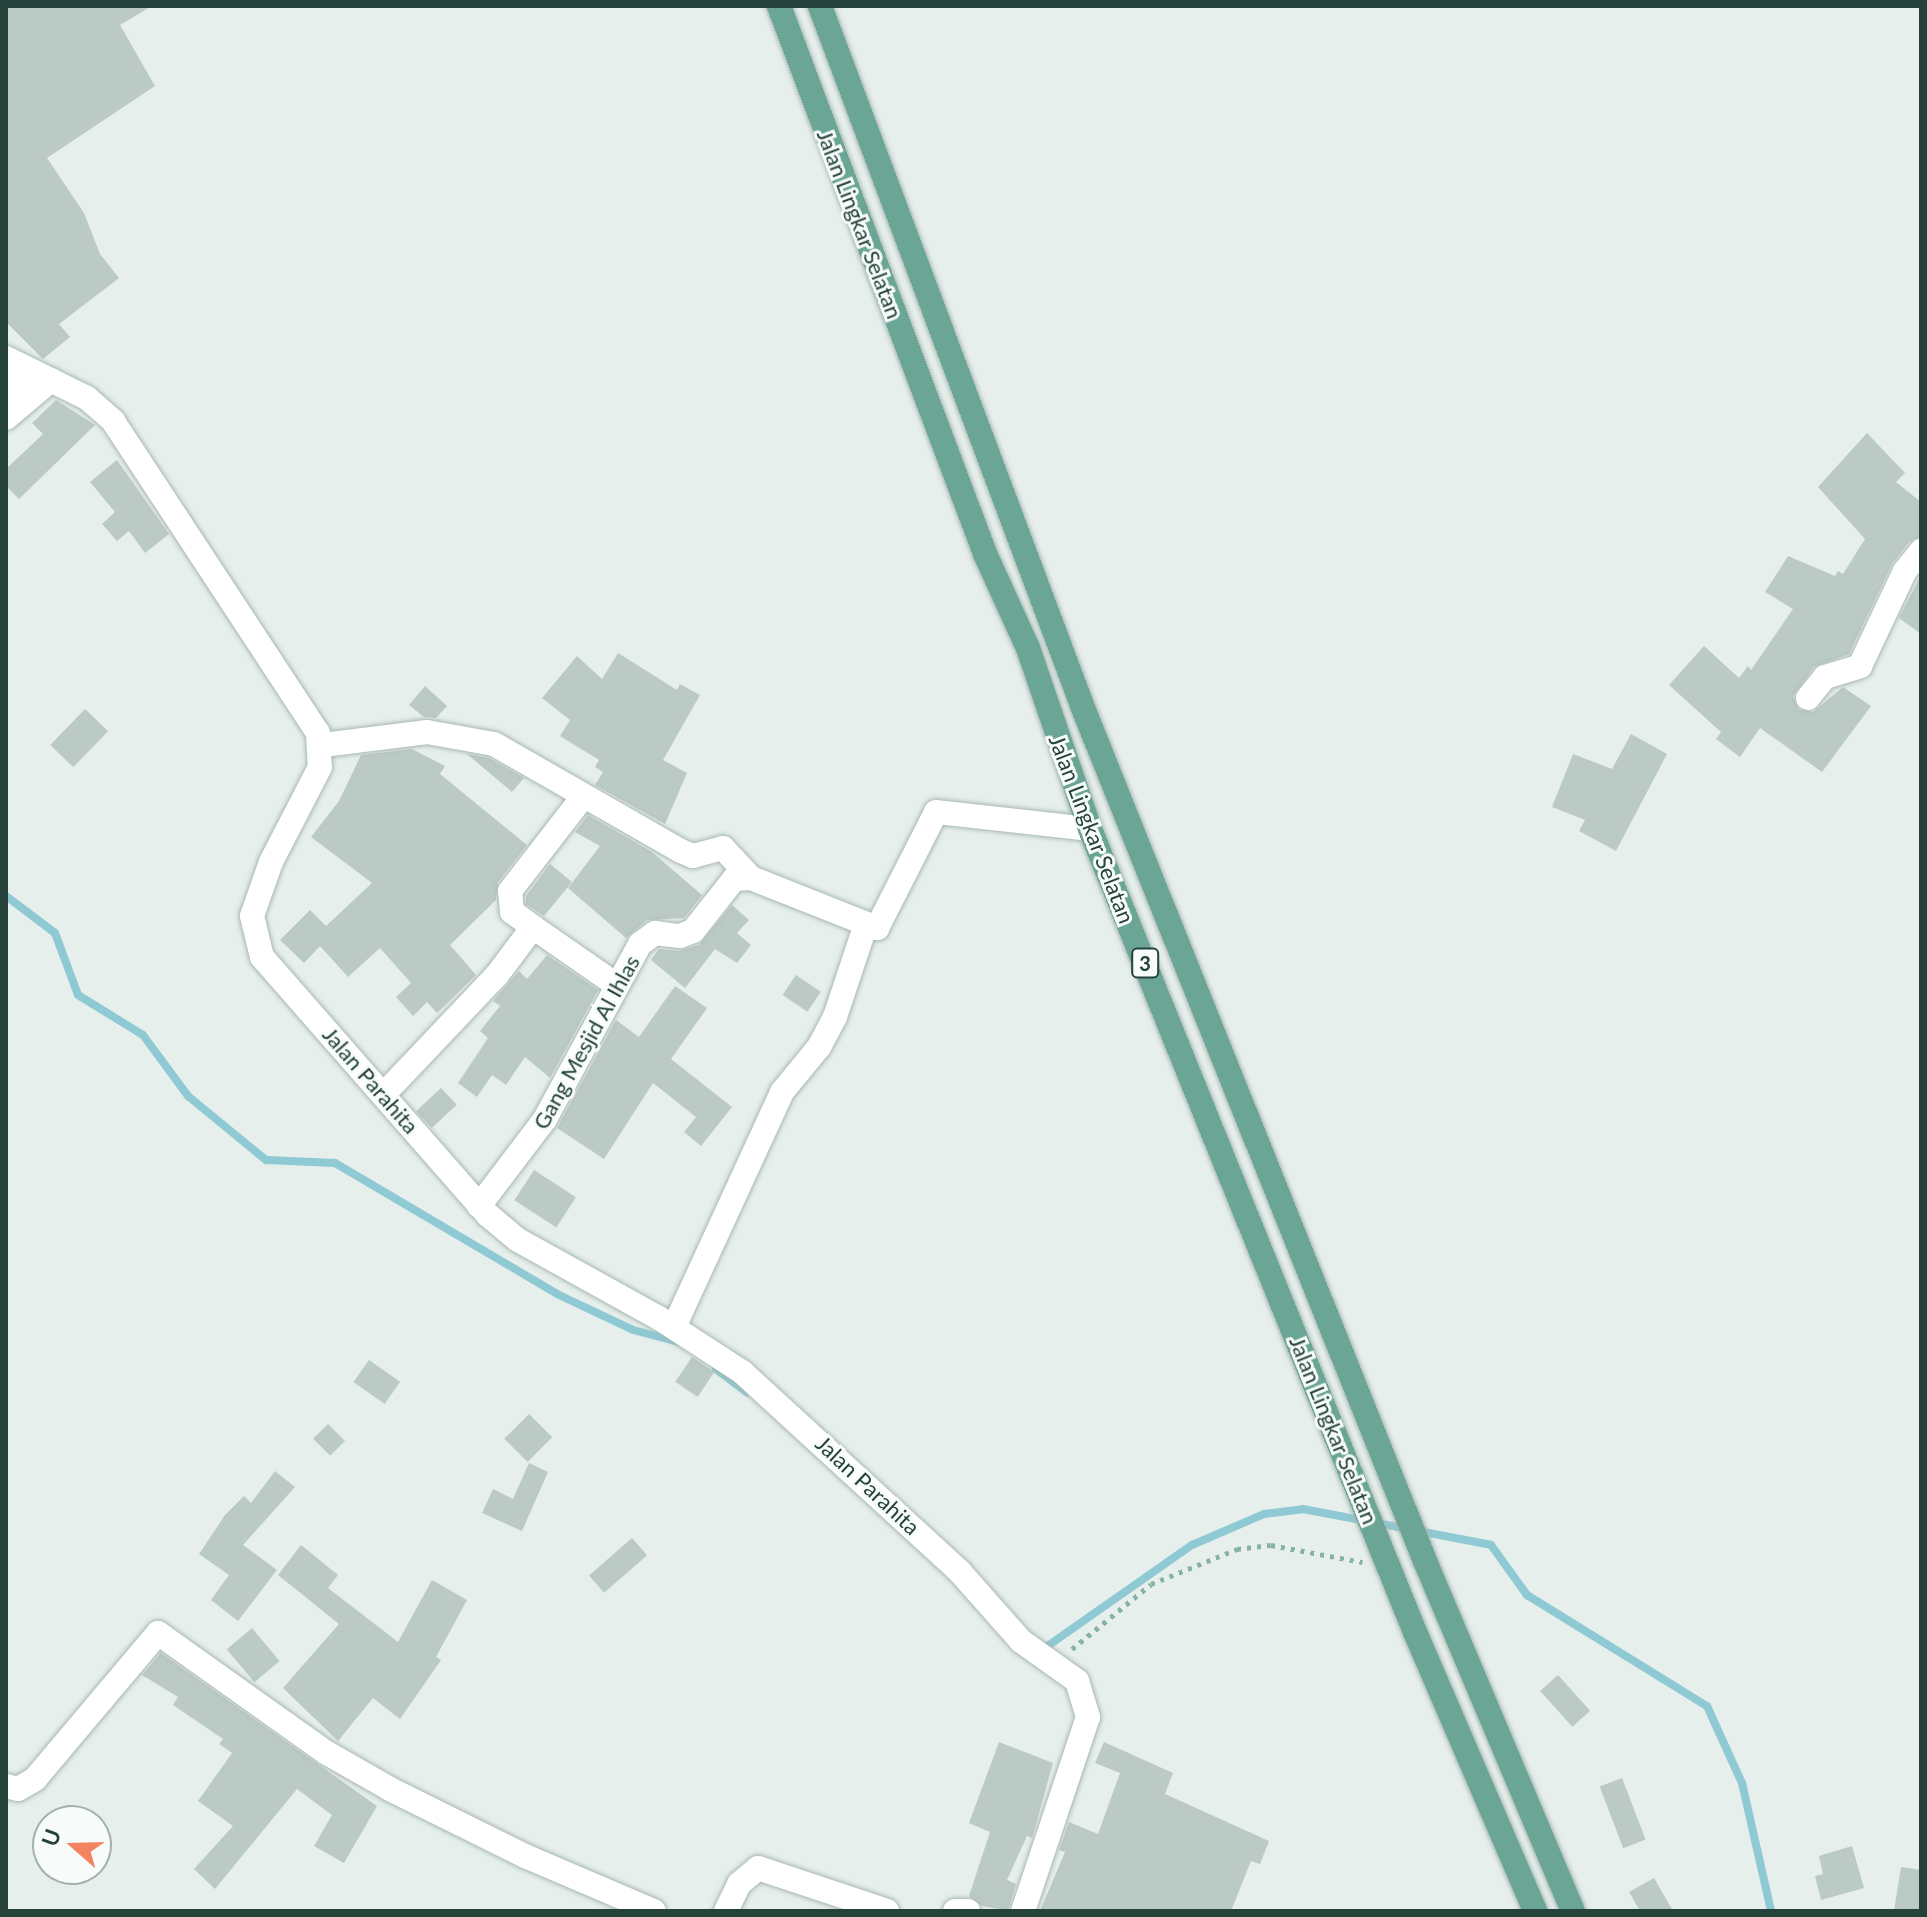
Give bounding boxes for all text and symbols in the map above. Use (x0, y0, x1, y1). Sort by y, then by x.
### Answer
street label: Jalan Lingkar Selatan (812, 126, 908, 322)
street label: Jalan Lingkar Selatan (1044, 731, 1140, 927)
road number: 3 (1131, 947, 1159, 979)
street label: Gang Mesjid Al Ihlas (527, 950, 645, 1134)
street label: Jalan Parahita (317, 1021, 425, 1139)
street label: Jalan Lingkar Selatan (1284, 1332, 1384, 1528)
street label: Jalan Parahita (810, 1430, 926, 1540)
north arrow (32, 1805, 112, 1885)
text: U (35, 1825, 66, 1850)

